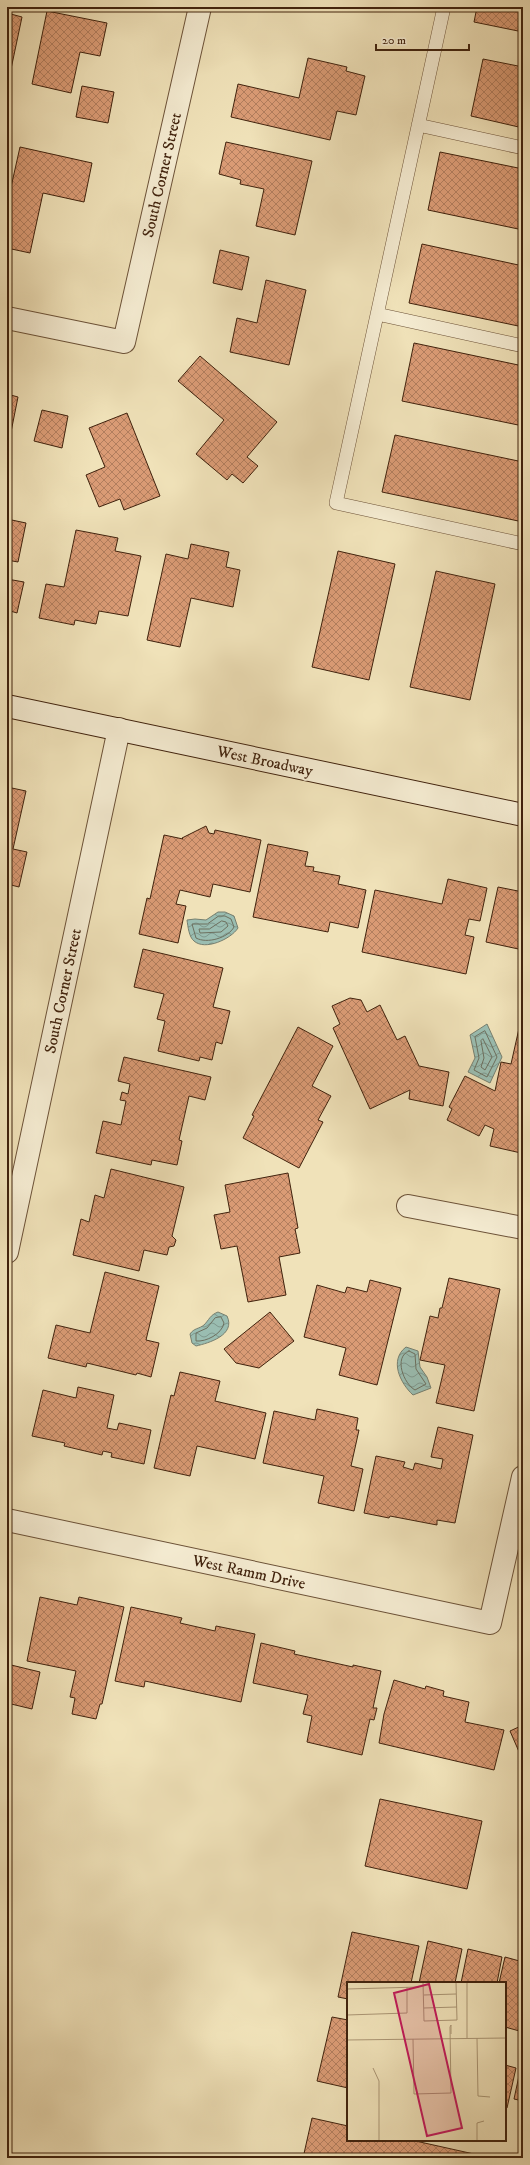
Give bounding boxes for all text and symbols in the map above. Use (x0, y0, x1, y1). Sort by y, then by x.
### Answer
scale bar (376, 26, 469, 52)
text: 20 m (382, 33, 406, 48)
street label: South Corner Street (138, 111, 186, 239)
street label: West Broadway (214, 741, 315, 781)
street label: South Corner Street (40, 927, 86, 1055)
street label: West Ramm Drive (190, 1550, 308, 1594)
inset map (347, 1982, 506, 2141)

